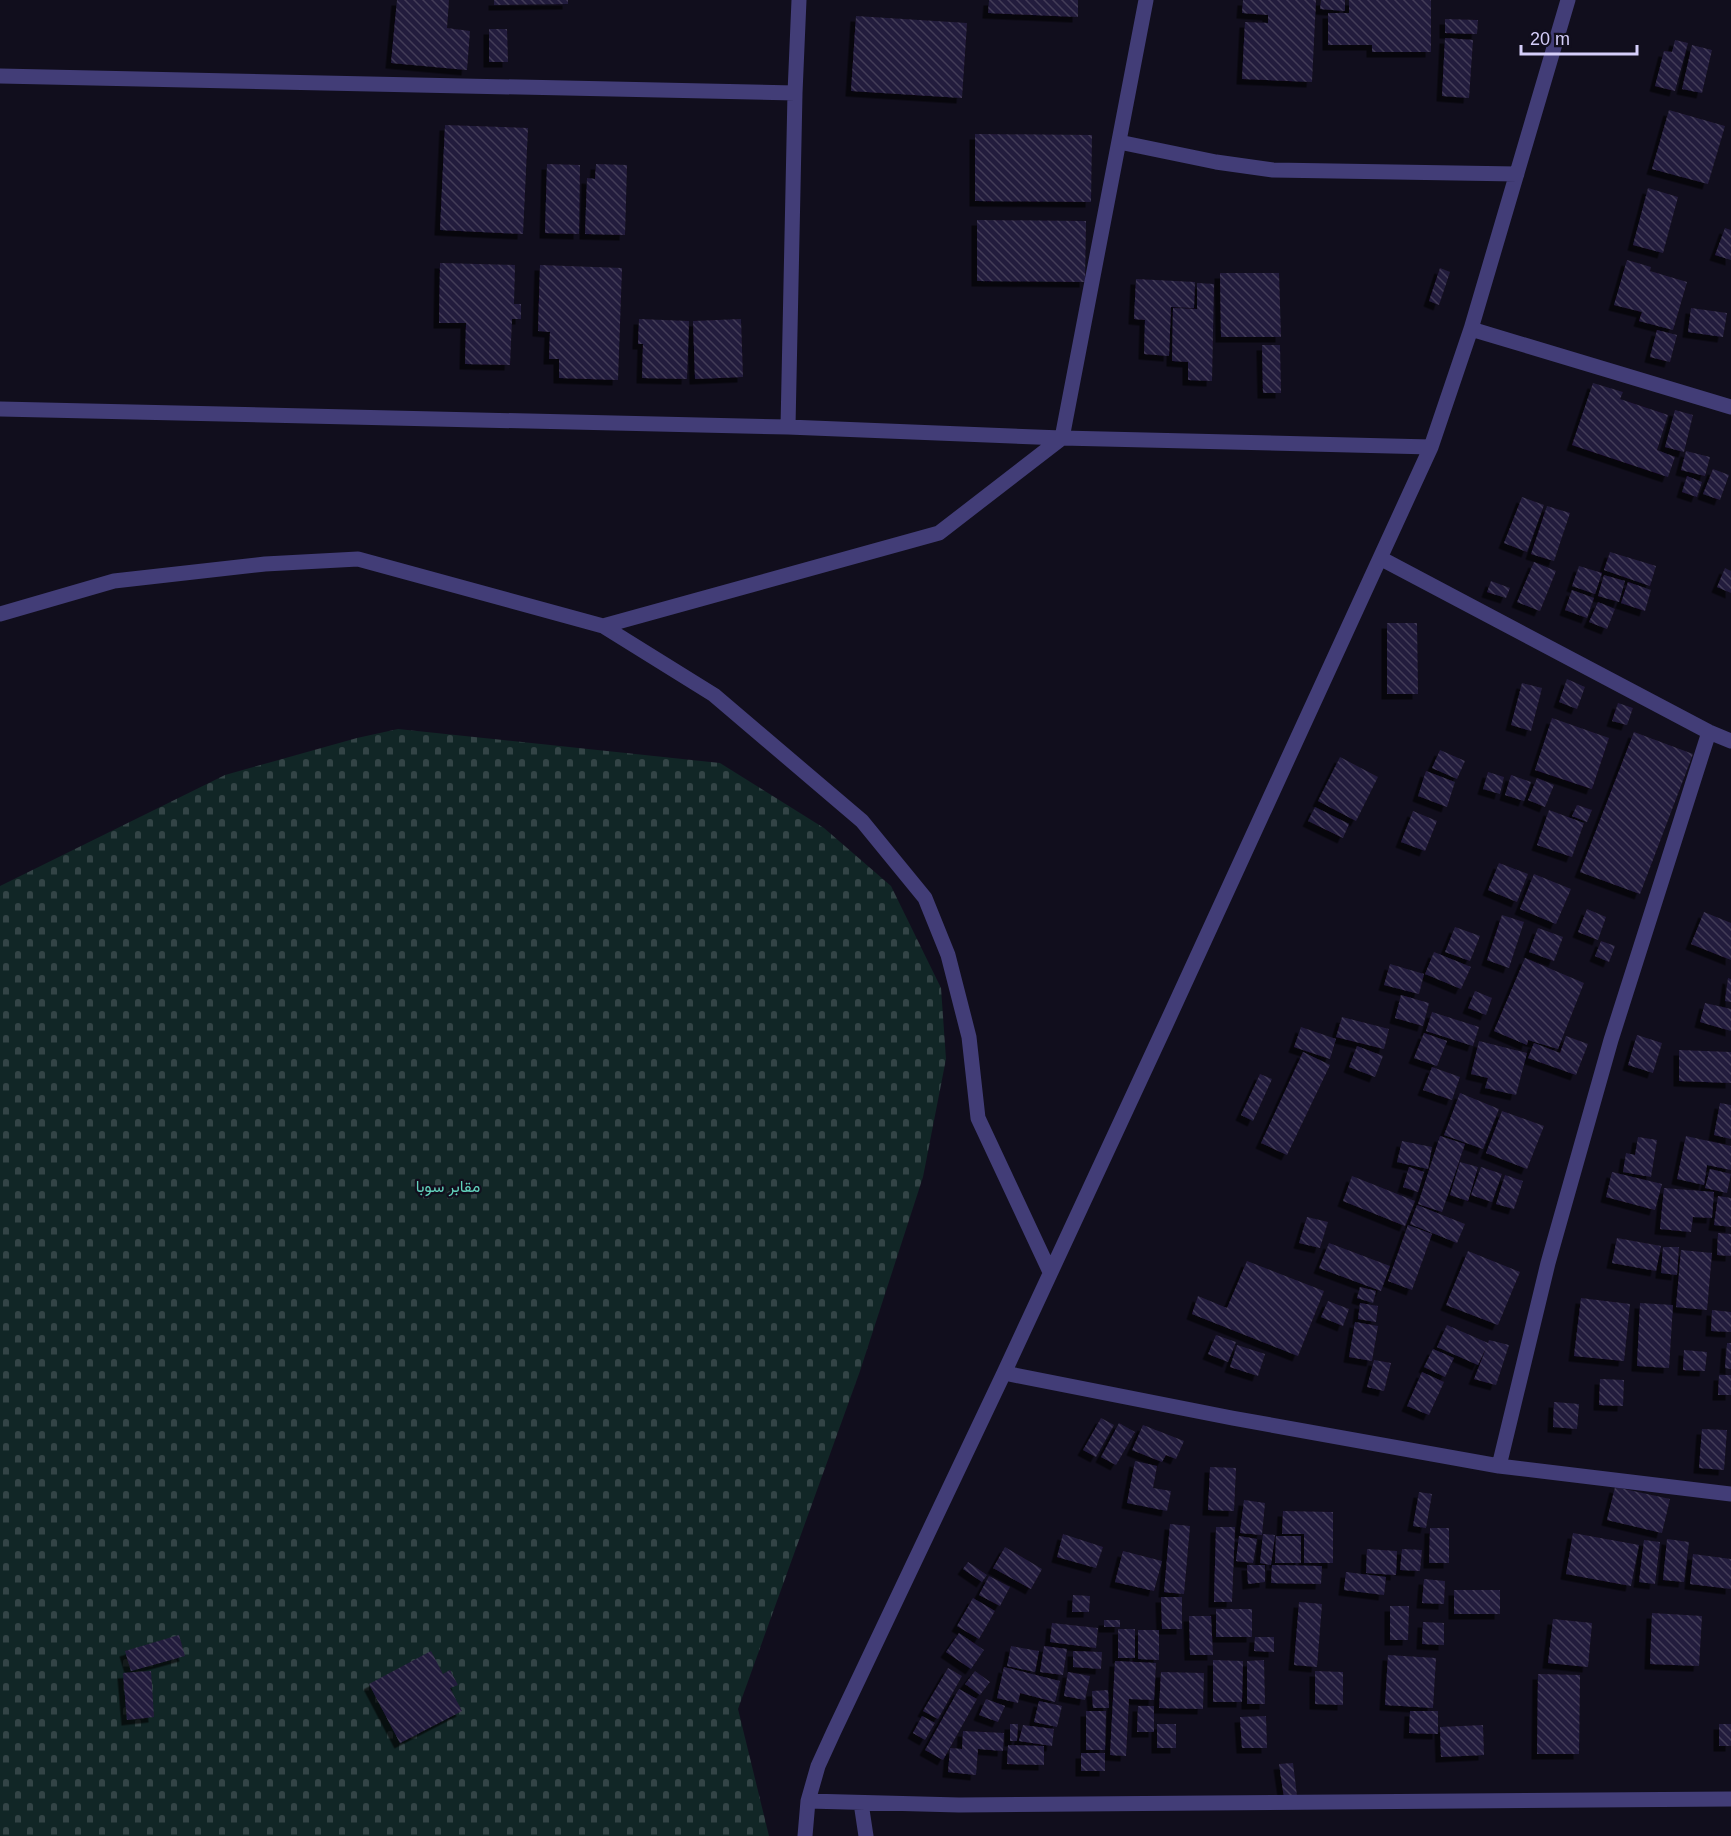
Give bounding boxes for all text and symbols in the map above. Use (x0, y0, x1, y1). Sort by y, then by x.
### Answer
scale bar (1521, 18, 1636, 56)
text: 20 m (1530, 29, 1570, 49)
park label: مقابر سوبا (416, 1178, 480, 1197)

